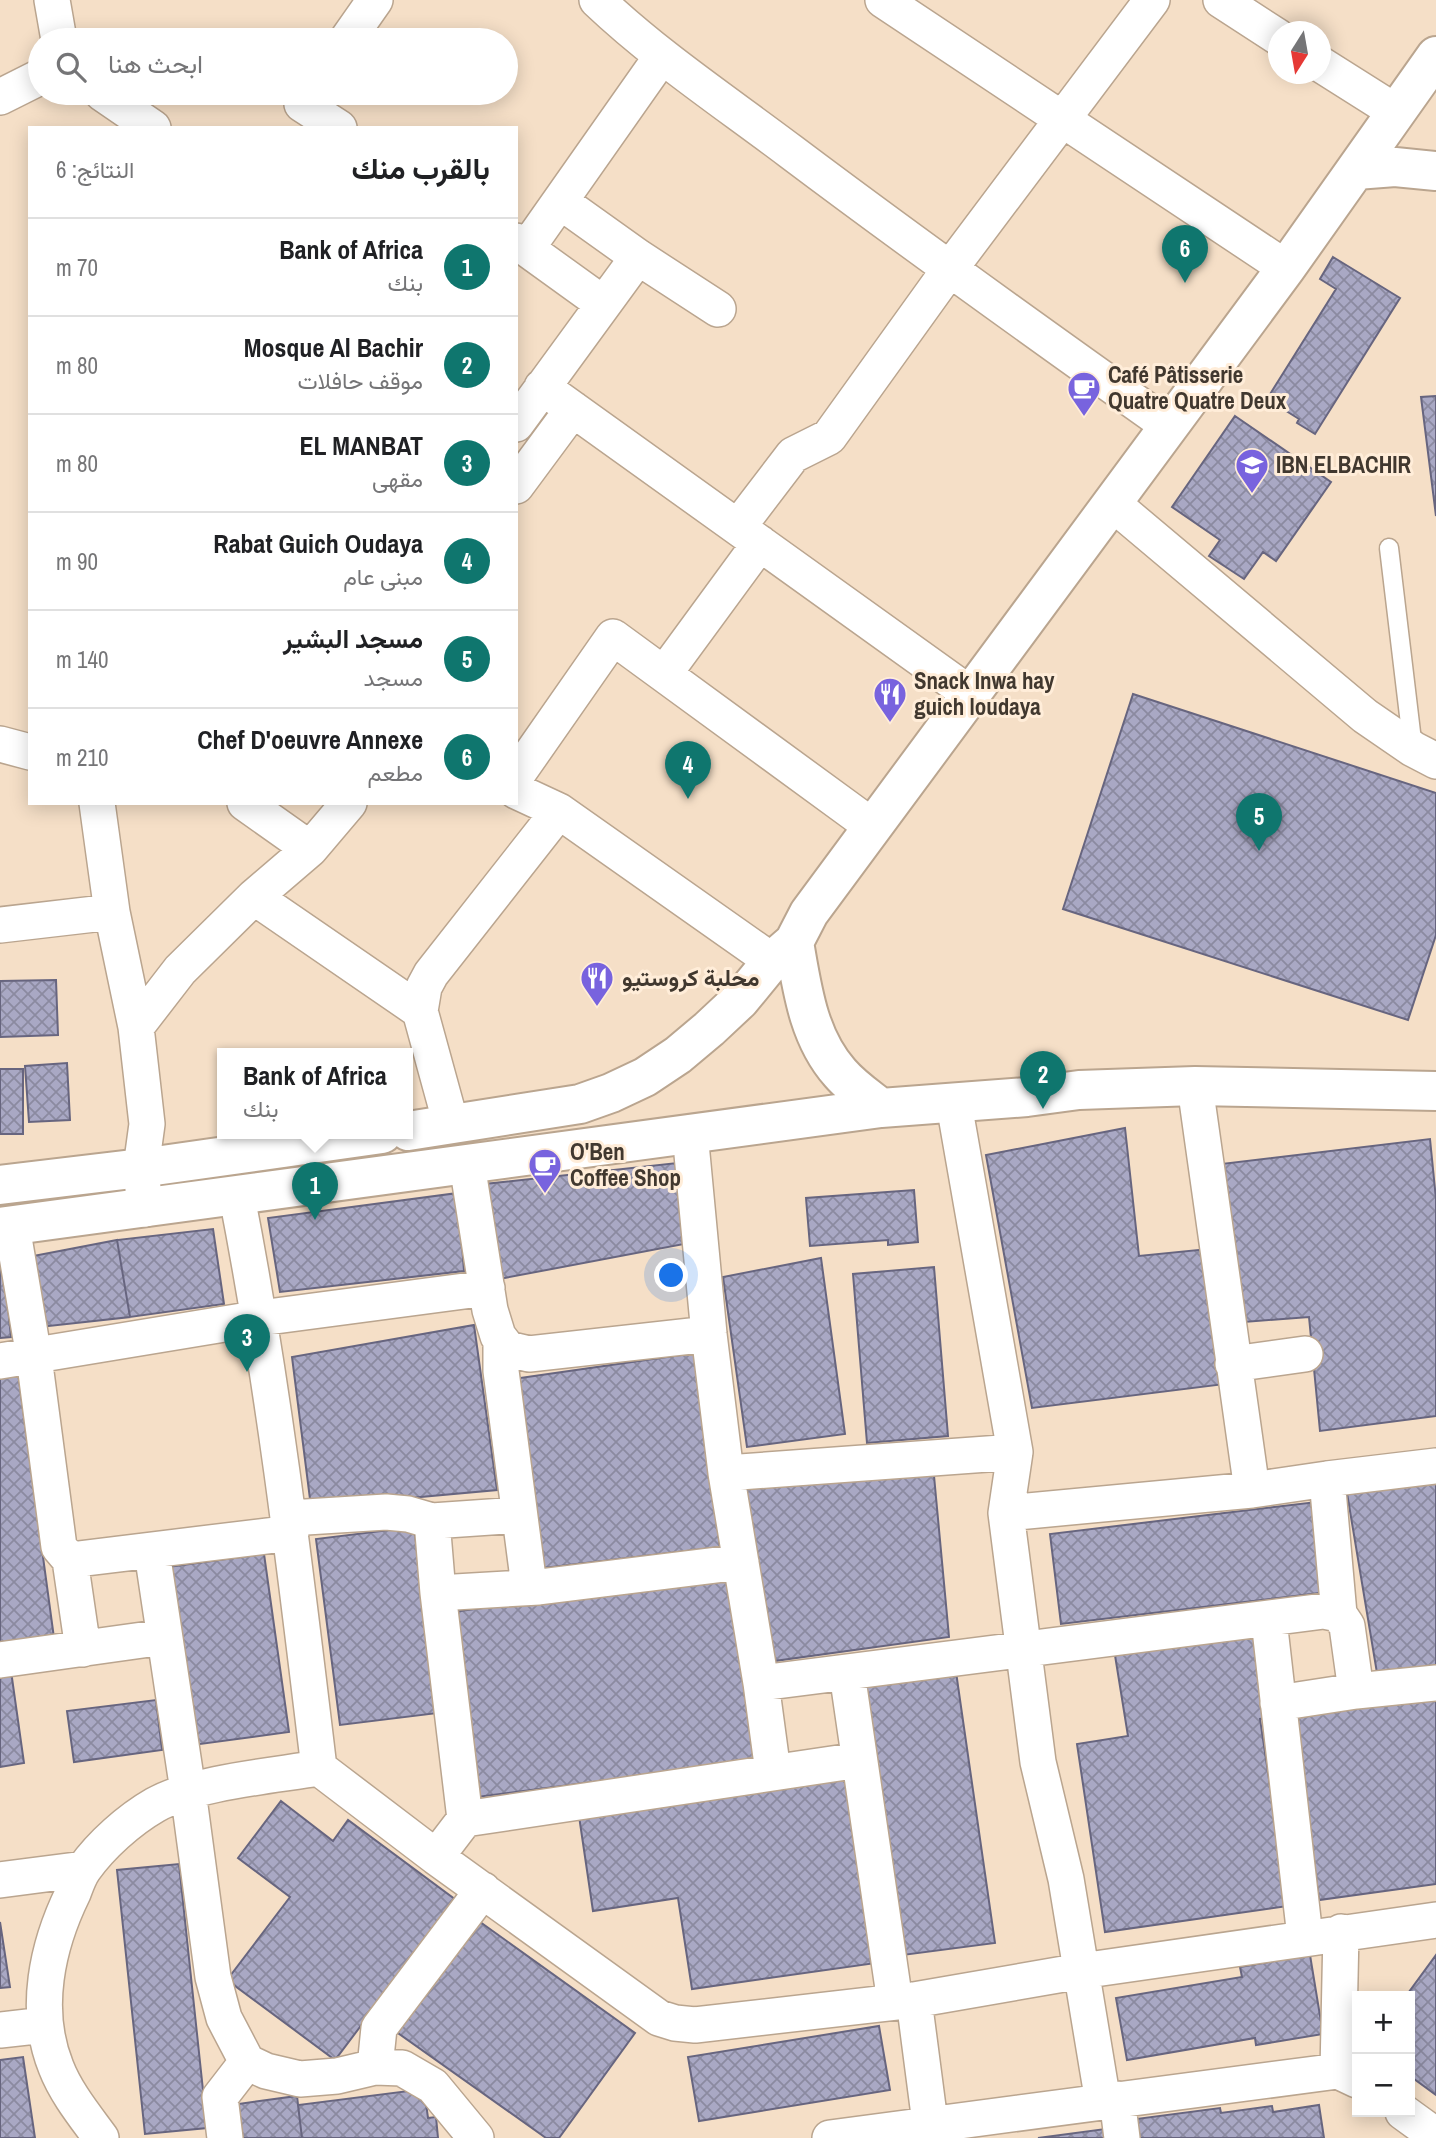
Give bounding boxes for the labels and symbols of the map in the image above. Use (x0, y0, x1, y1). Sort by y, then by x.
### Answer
north arrow (1268, 21, 1331, 84)
pin: 6 (1162, 225, 1208, 283)
place label: Café Pâtisserie Quatre Quatre Deux (1108, 359, 1287, 416)
cafe icon: Café Pâtisserie Quatre Quatre Deux (1065, 369, 1103, 418)
school or university icon: IBN ELBACHIR (1233, 446, 1271, 495)
place label: IBN ELBACHIR (1276, 449, 1412, 480)
place label: Snack Inwa hay guich loudaya (914, 665, 1055, 722)
restaurant icon: Snack Inwa hay guich loudaya (871, 675, 909, 724)
pin: 4 (665, 741, 711, 799)
pin: 5 (1236, 793, 1282, 851)
restaurant icon: محلبة كروستيو (578, 959, 616, 1008)
place label: محلبة كروستيو (622, 962, 759, 993)
pin: 2 (1020, 1051, 1066, 1109)
place label: O'Ben Coffee Shop (570, 1136, 681, 1193)
cafe icon: O'Ben Coffee Shop (526, 1146, 564, 1195)
pin: 1 (292, 1162, 338, 1220)
your location (654, 1258, 688, 1292)
pin: 3 (224, 1314, 270, 1372)

